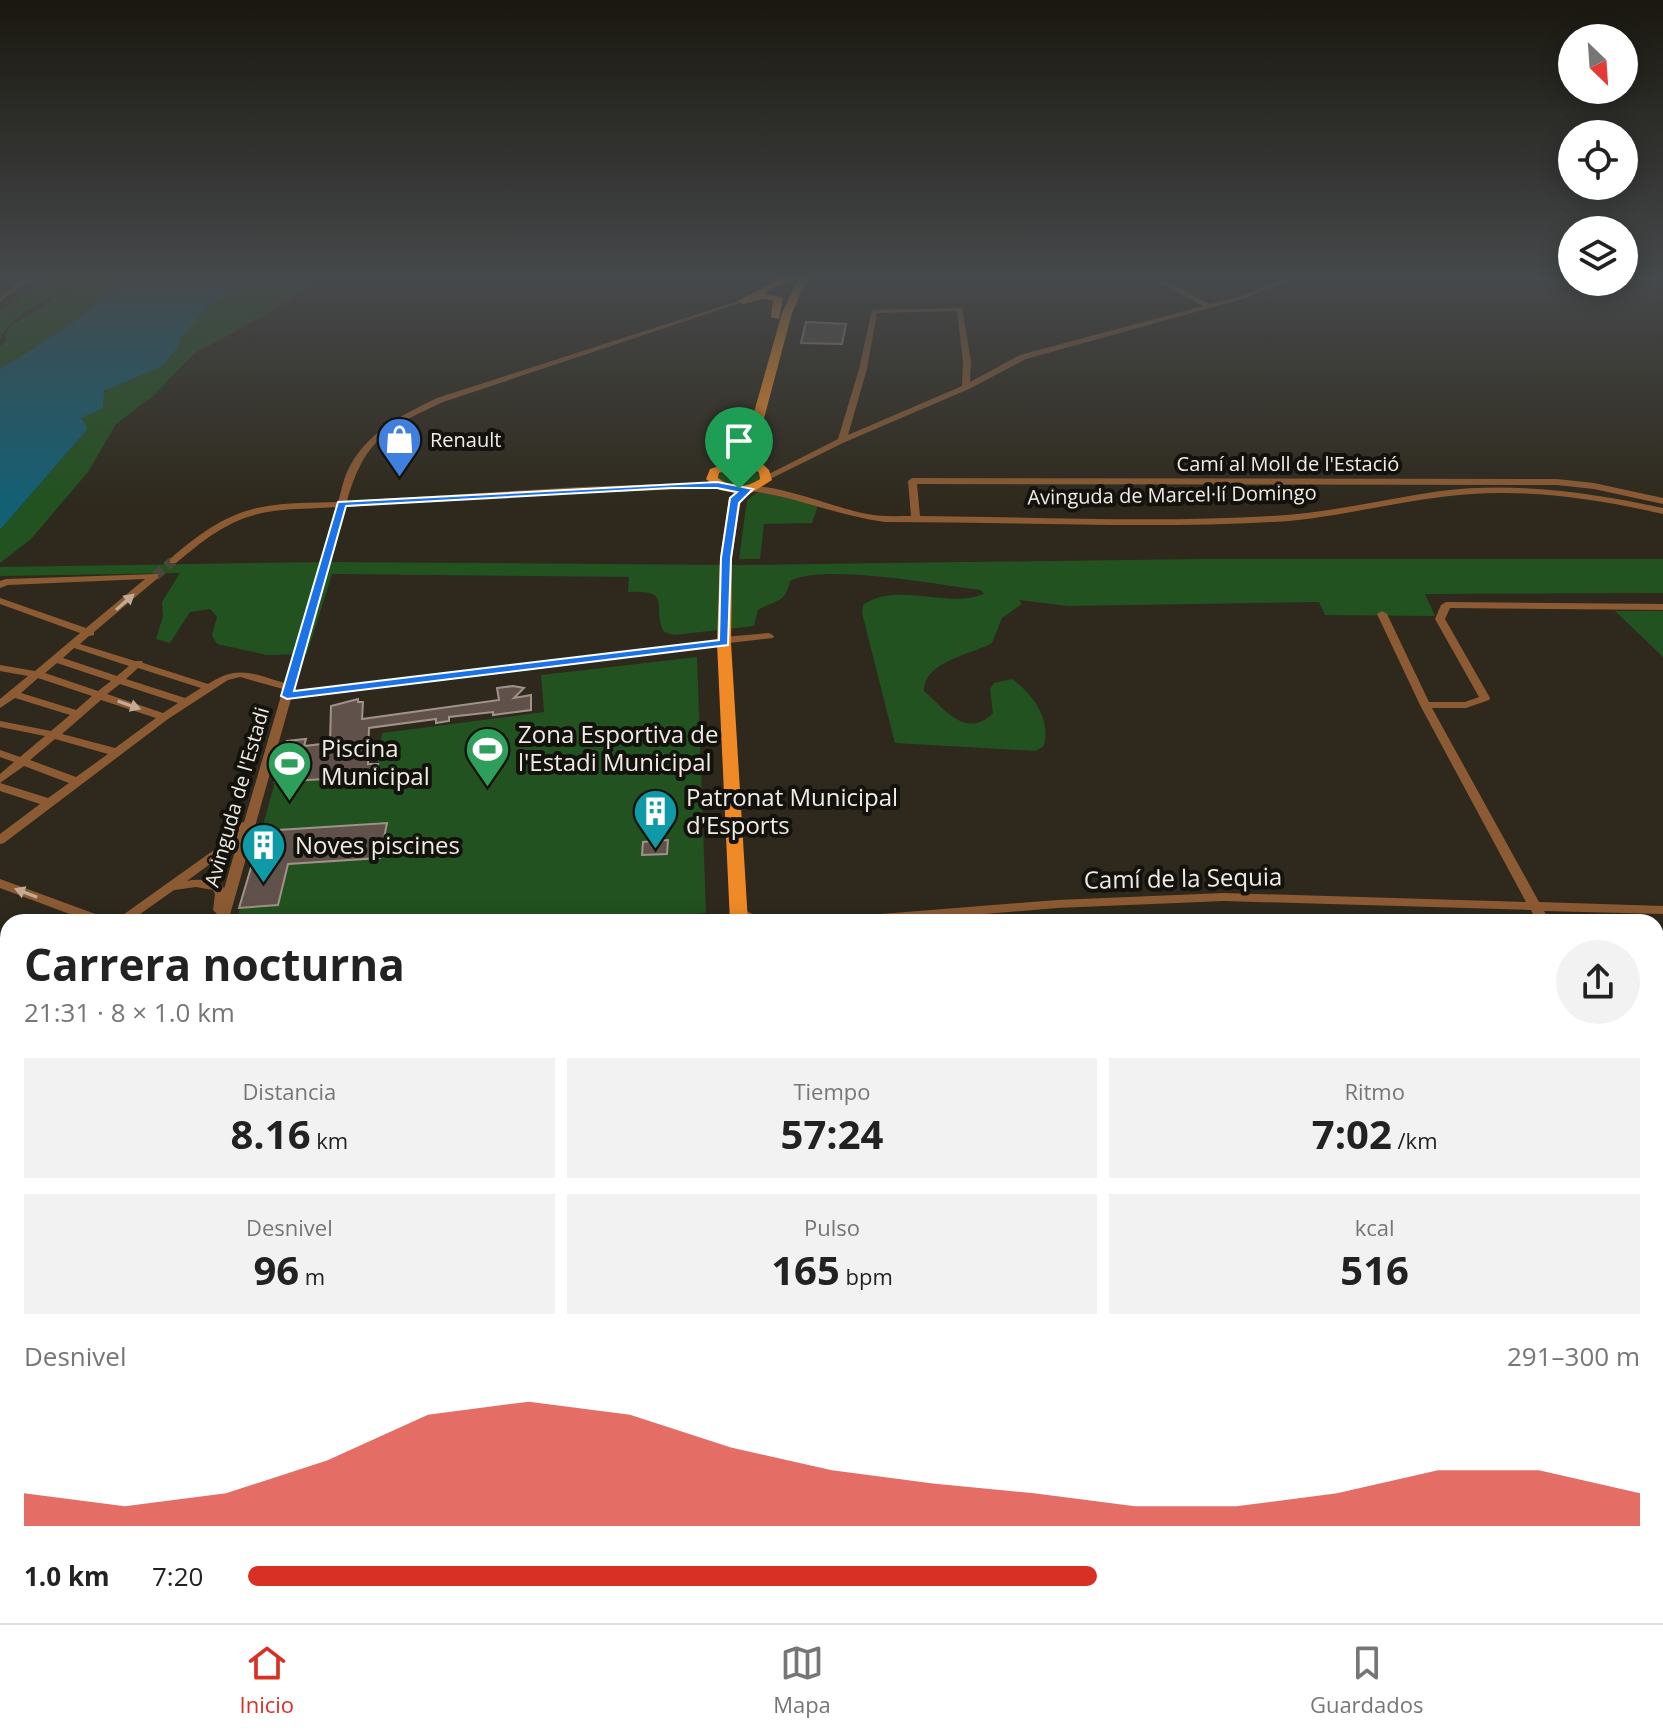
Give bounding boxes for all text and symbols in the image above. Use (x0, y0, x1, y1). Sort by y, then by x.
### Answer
north arrow (1558, 24, 1638, 104)
map controls (1558, 24, 1638, 296)
button: locate (1558, 120, 1638, 200)
button: layers (1558, 216, 1638, 296)
pin (705, 407, 773, 489)
shop icon: Renault (375, 416, 423, 479)
icon: arrive (717, 419, 761, 463)
place label: Renault (430, 426, 501, 453)
street label: Camí al Moll de l'Estació (1177, 450, 1399, 477)
street label: Avinguda de Marcel·lí Domingo (1027, 478, 1317, 511)
one-way arrow (115, 594, 135, 612)
one-way arrow (117, 699, 141, 711)
street label: Avinguda de l'Estadi (198, 704, 275, 890)
place label: Zona Esportiva de l'Estadi Municipal (518, 717, 719, 778)
sports icon: Zona Esportiva de l'Estadi Municipal (463, 725, 511, 788)
place label: Piscina Municipal (321, 731, 430, 792)
sports icon: Piscina Municipal (266, 739, 314, 802)
place label: Patronat Municipal d'Esports (686, 780, 898, 841)
building icon: Patronat Municipal d'Esports (631, 788, 679, 851)
building icon: Noves piscines (240, 822, 288, 885)
place label: Noves piscines (295, 828, 460, 861)
street label: Camí de la Sequia (1083, 859, 1282, 896)
one-way arrow (13, 886, 37, 899)
text: Carrera nocturna (24, 934, 405, 994)
button: share (1556, 940, 1640, 1024)
text: 21:31 · 8 × 1.0 km (24, 994, 235, 1030)
text: Distancia (242, 1076, 336, 1106)
text: Tiempo (793, 1076, 871, 1106)
text: Ritmo (1344, 1076, 1405, 1106)
text: 8.16 (230, 1106, 311, 1161)
text: 57:24 (781, 1106, 883, 1161)
text: 7:02 (1312, 1106, 1392, 1161)
text: km (311, 1125, 348, 1155)
text: /km (1392, 1125, 1438, 1155)
text: Desnivel (246, 1212, 333, 1242)
text: Pulso (804, 1212, 860, 1242)
text: kcal (1355, 1212, 1395, 1242)
text: 96 (253, 1242, 299, 1297)
text: 165 (771, 1242, 840, 1297)
text: 516 (1340, 1242, 1409, 1297)
text: m (299, 1261, 325, 1291)
text: bpm (840, 1261, 893, 1291)
text: Desnivel (24, 1338, 127, 1374)
text: 291–300 m (1507, 1338, 1640, 1374)
text: 1.0 km (24, 1558, 110, 1594)
text: 7:20 (152, 1558, 203, 1594)
tab: Inicio (240, 1641, 294, 1719)
tab: Mapa (773, 1641, 831, 1719)
tab: Guardados (1310, 1641, 1423, 1719)

